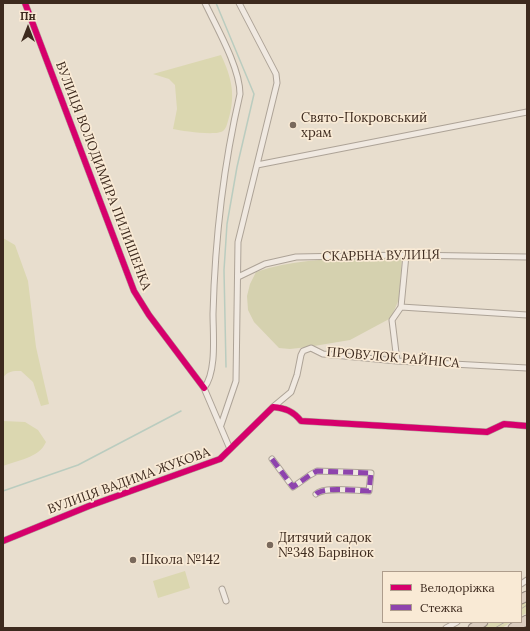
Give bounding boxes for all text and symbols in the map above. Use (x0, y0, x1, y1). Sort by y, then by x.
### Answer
north arrow (8, 8, 48, 48)
text: Пн (20, 9, 36, 23)
street label: ВУЛИЦЯ ВОЛОДИМИРА ПИЛИШЕНКА (52, 59, 154, 293)
place label: Свято-Покровський храм (301, 110, 427, 141)
marker: Свято-Покровський храм (288, 120, 298, 130)
street label: СКАРБНА ВУЛИЦЯ (322, 247, 440, 265)
street label: ПРОВУЛОК РАЙНІСА (326, 344, 460, 372)
street label: ВУЛИЦЯ ВАДИМА ЖУКОВА (46, 444, 212, 518)
place label: Дитячий садок №348 Барвінок (278, 530, 374, 561)
marker: Дитячий садок №348 Барвінок (265, 540, 275, 550)
place label: Школа №142 (141, 552, 220, 568)
marker: Школа №142 (128, 555, 138, 565)
legend (382, 571, 522, 623)
text: Велодоріжка (420, 580, 495, 595)
text: Стежка (420, 600, 463, 615)

